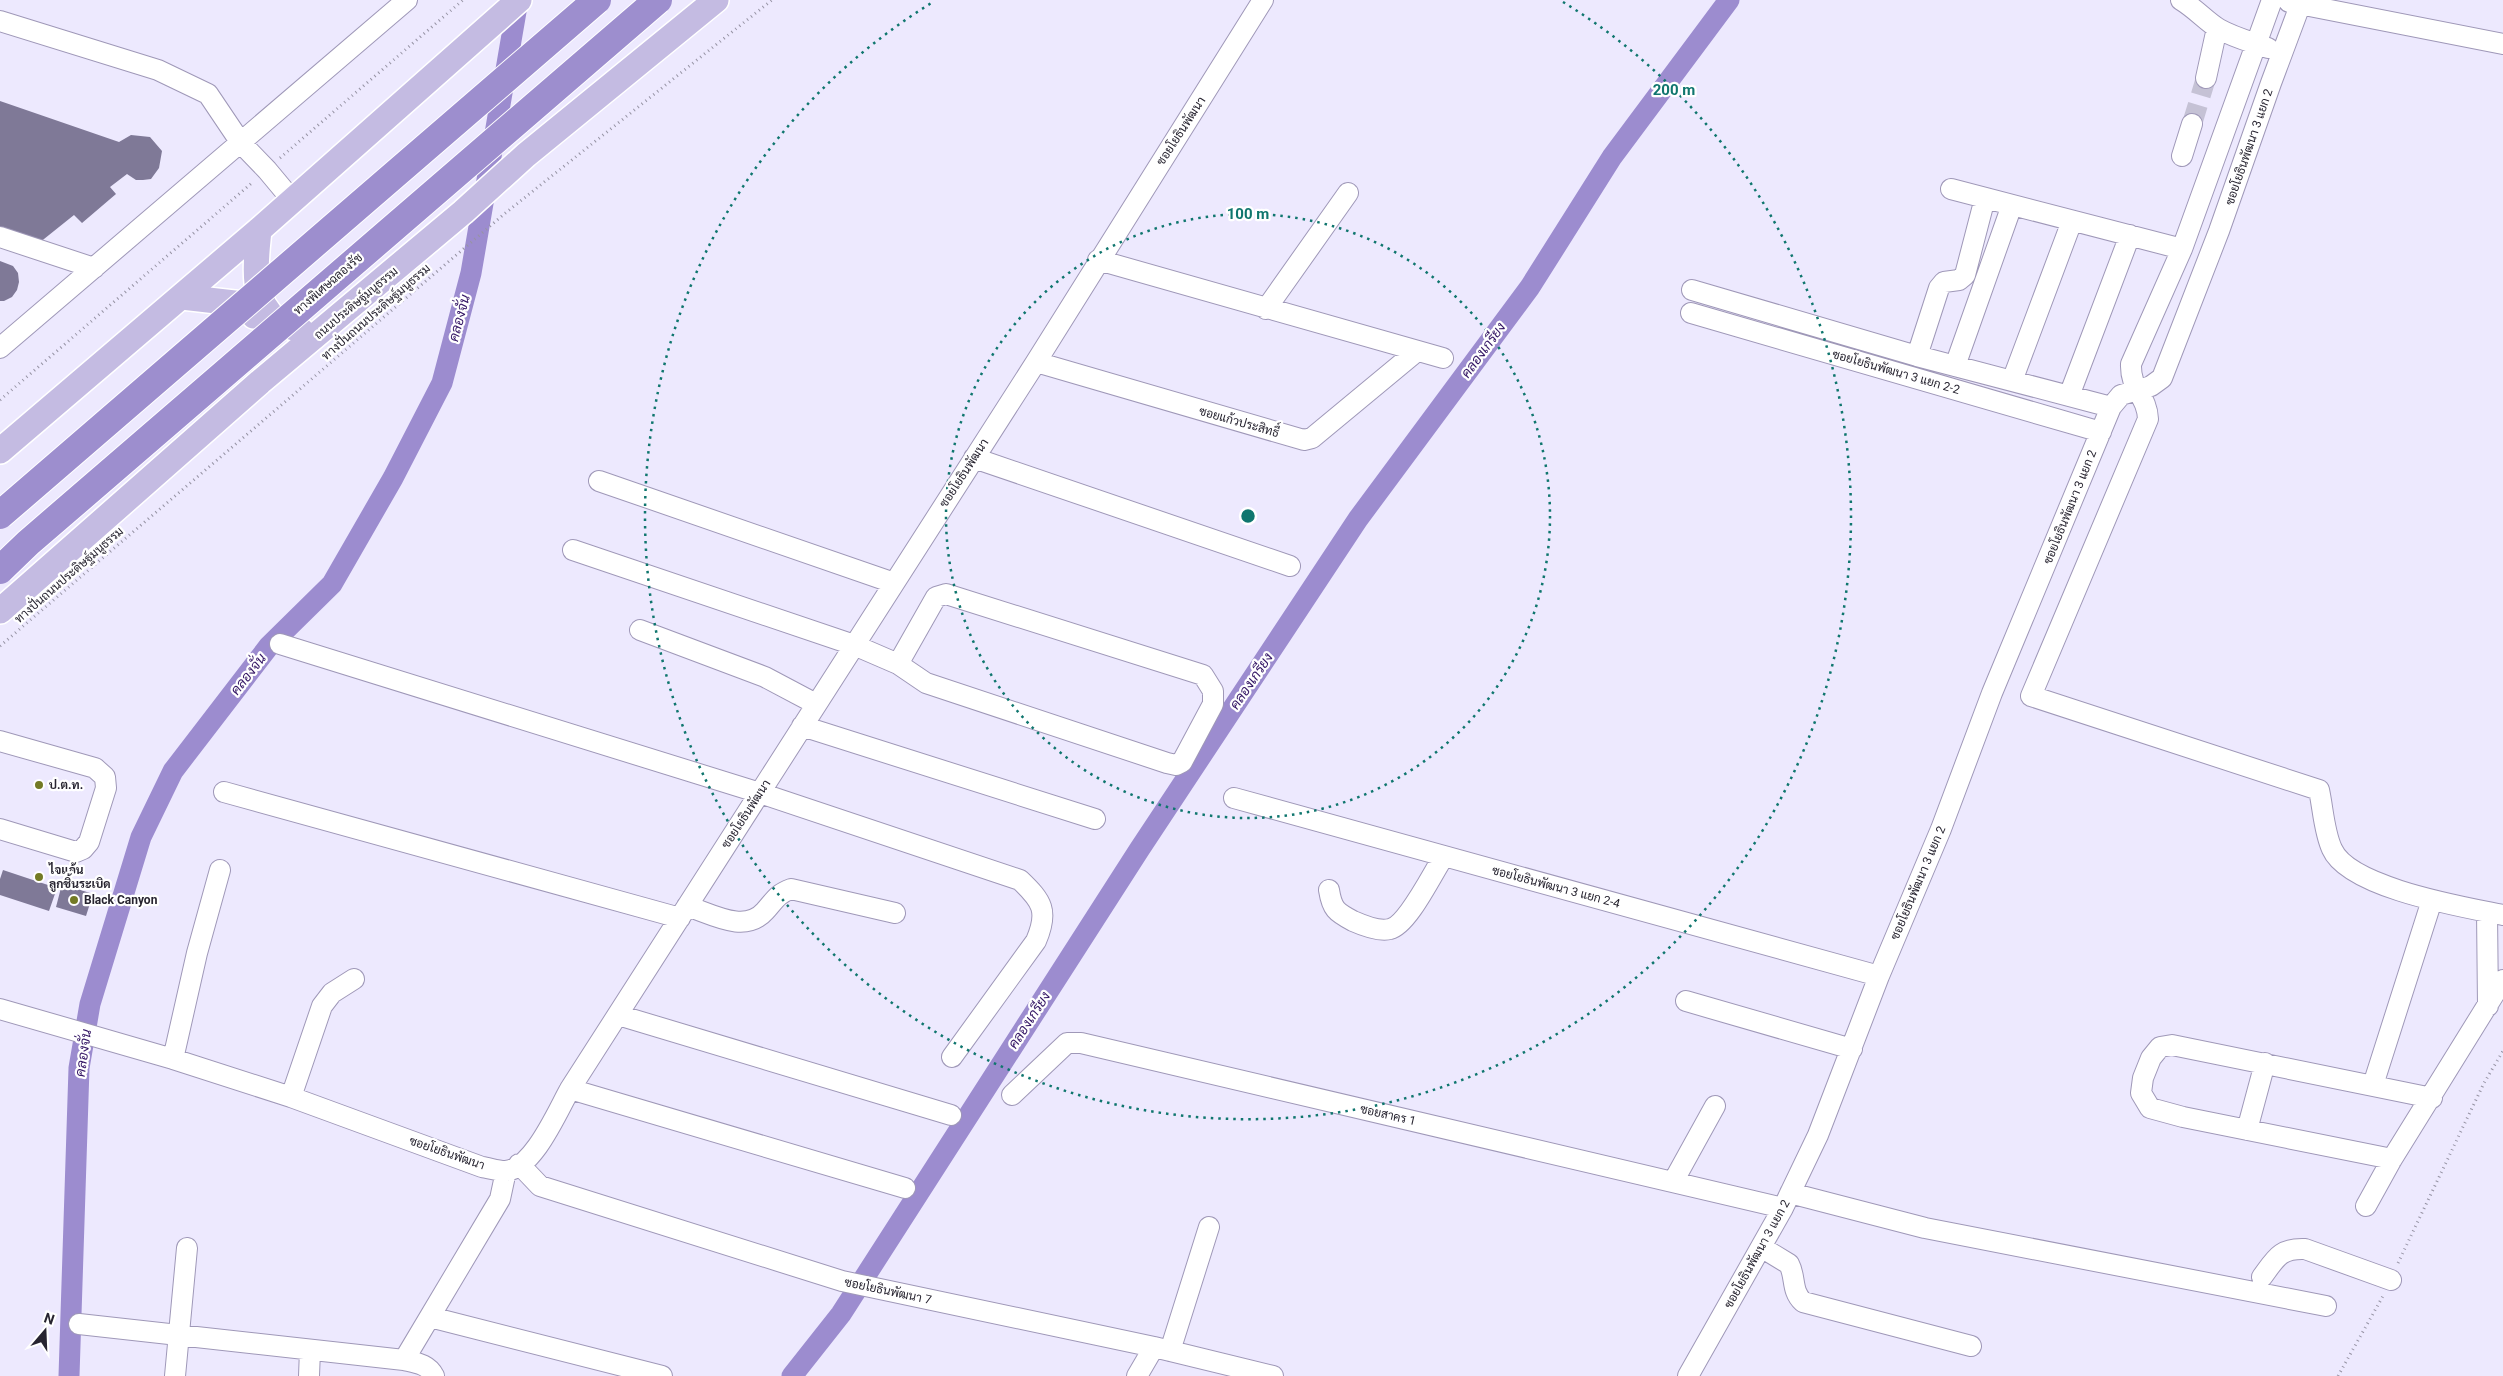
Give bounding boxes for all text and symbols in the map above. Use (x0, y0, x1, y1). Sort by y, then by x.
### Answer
text: 200 m (1653, 81, 1695, 99)
street label: ซอยโยธินพัฒนา 3 แยก 2 (2222, 86, 2276, 207)
street label: ซอยโยธินพัฒนา (1153, 94, 1208, 168)
text: 100 m (1227, 205, 1269, 223)
street label: ทางพิเศษฉลองรัช (291, 250, 365, 318)
street label: ทางปั่นถนนประดิษฐ์มนูธรรม (317, 258, 434, 364)
street label: ถนนประดิษฐ์มนูธรรม (311, 263, 401, 343)
water label: คลองจั่น (442, 292, 473, 343)
water label: คลองเกรียง (1457, 319, 1508, 381)
street label: ซอยโยธินพัฒนา 3 แยก 2-2 (1831, 346, 1962, 397)
street label: ซอยแก้วประสิทธื์ (1197, 399, 1283, 440)
street label: ซอยโยธินพัฒนา (936, 436, 991, 510)
street label: ซอยโยธินพัฒนา 3 แยก 2 (2040, 447, 2099, 566)
centre of rings (1239, 507, 1257, 525)
street label: ทางปั่นถนนประดิษฐ์มนูธรรม (10, 521, 127, 627)
water label: คลองจั่น (224, 648, 269, 698)
water label: คลองเกรียง (1225, 649, 1276, 712)
street label: ซอยโยธินพัฒนา (718, 777, 773, 851)
place label: ป.ต.ท. (49, 778, 83, 792)
marker: ป.ต.ท. (33, 779, 45, 791)
street label: ซอยโยธินพัฒนา 3 แยก 2 (1887, 823, 1948, 942)
place label: ไจแอ้น ลูกชิ้นระเบิด (48, 862, 111, 892)
street label: ซอยโยธินพัฒนา 3 แยก 2-4 (1490, 862, 1622, 911)
marker: ไจแอ้น ลูกชิ้นระเบิด (33, 871, 45, 883)
place label: Black Canyon (84, 893, 158, 907)
marker: Black Canyon (68, 894, 80, 906)
water label: คลองเกรียง (1004, 988, 1053, 1051)
water label: คลองจั่น (68, 1028, 94, 1078)
street label: ซอยสาคร 1 (1359, 1102, 1417, 1128)
street label: ซอยโยธินพัฒนา (407, 1133, 487, 1172)
street label: ซอยโยธินพัฒนา 3 แยก 2 (1720, 1197, 1793, 1311)
street label: ซอยโยธินพัฒนา 7 (843, 1274, 933, 1307)
north arrow (20, 1306, 70, 1356)
text: N (42, 1310, 57, 1328)

